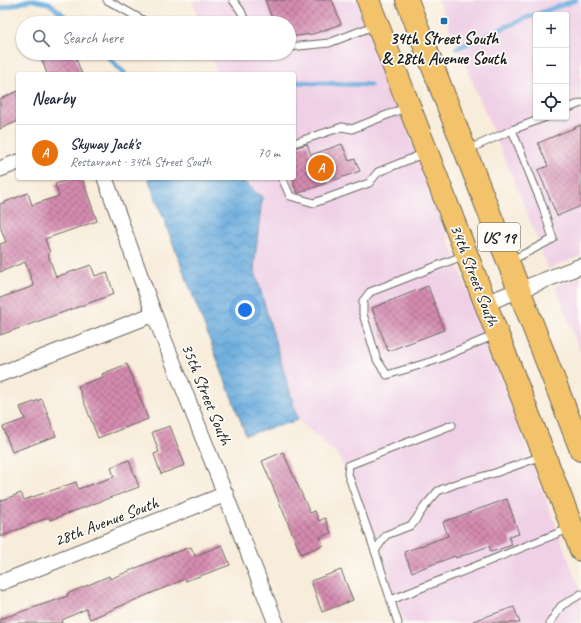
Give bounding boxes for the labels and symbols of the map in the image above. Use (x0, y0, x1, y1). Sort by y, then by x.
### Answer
marker: 34th Street South & 28th Avenue South (439, 16, 449, 26)
place label: 34th Street South & 28th Avenue South (382, 28, 507, 69)
pin: A (308, 153, 334, 183)
street label: 34th Street South (445, 221, 504, 330)
road number: US 19 (478, 223, 520, 251)
your location (235, 300, 255, 320)
street label: 35th Street South (177, 340, 237, 449)
street label: 28th Avenue South (51, 492, 162, 551)

